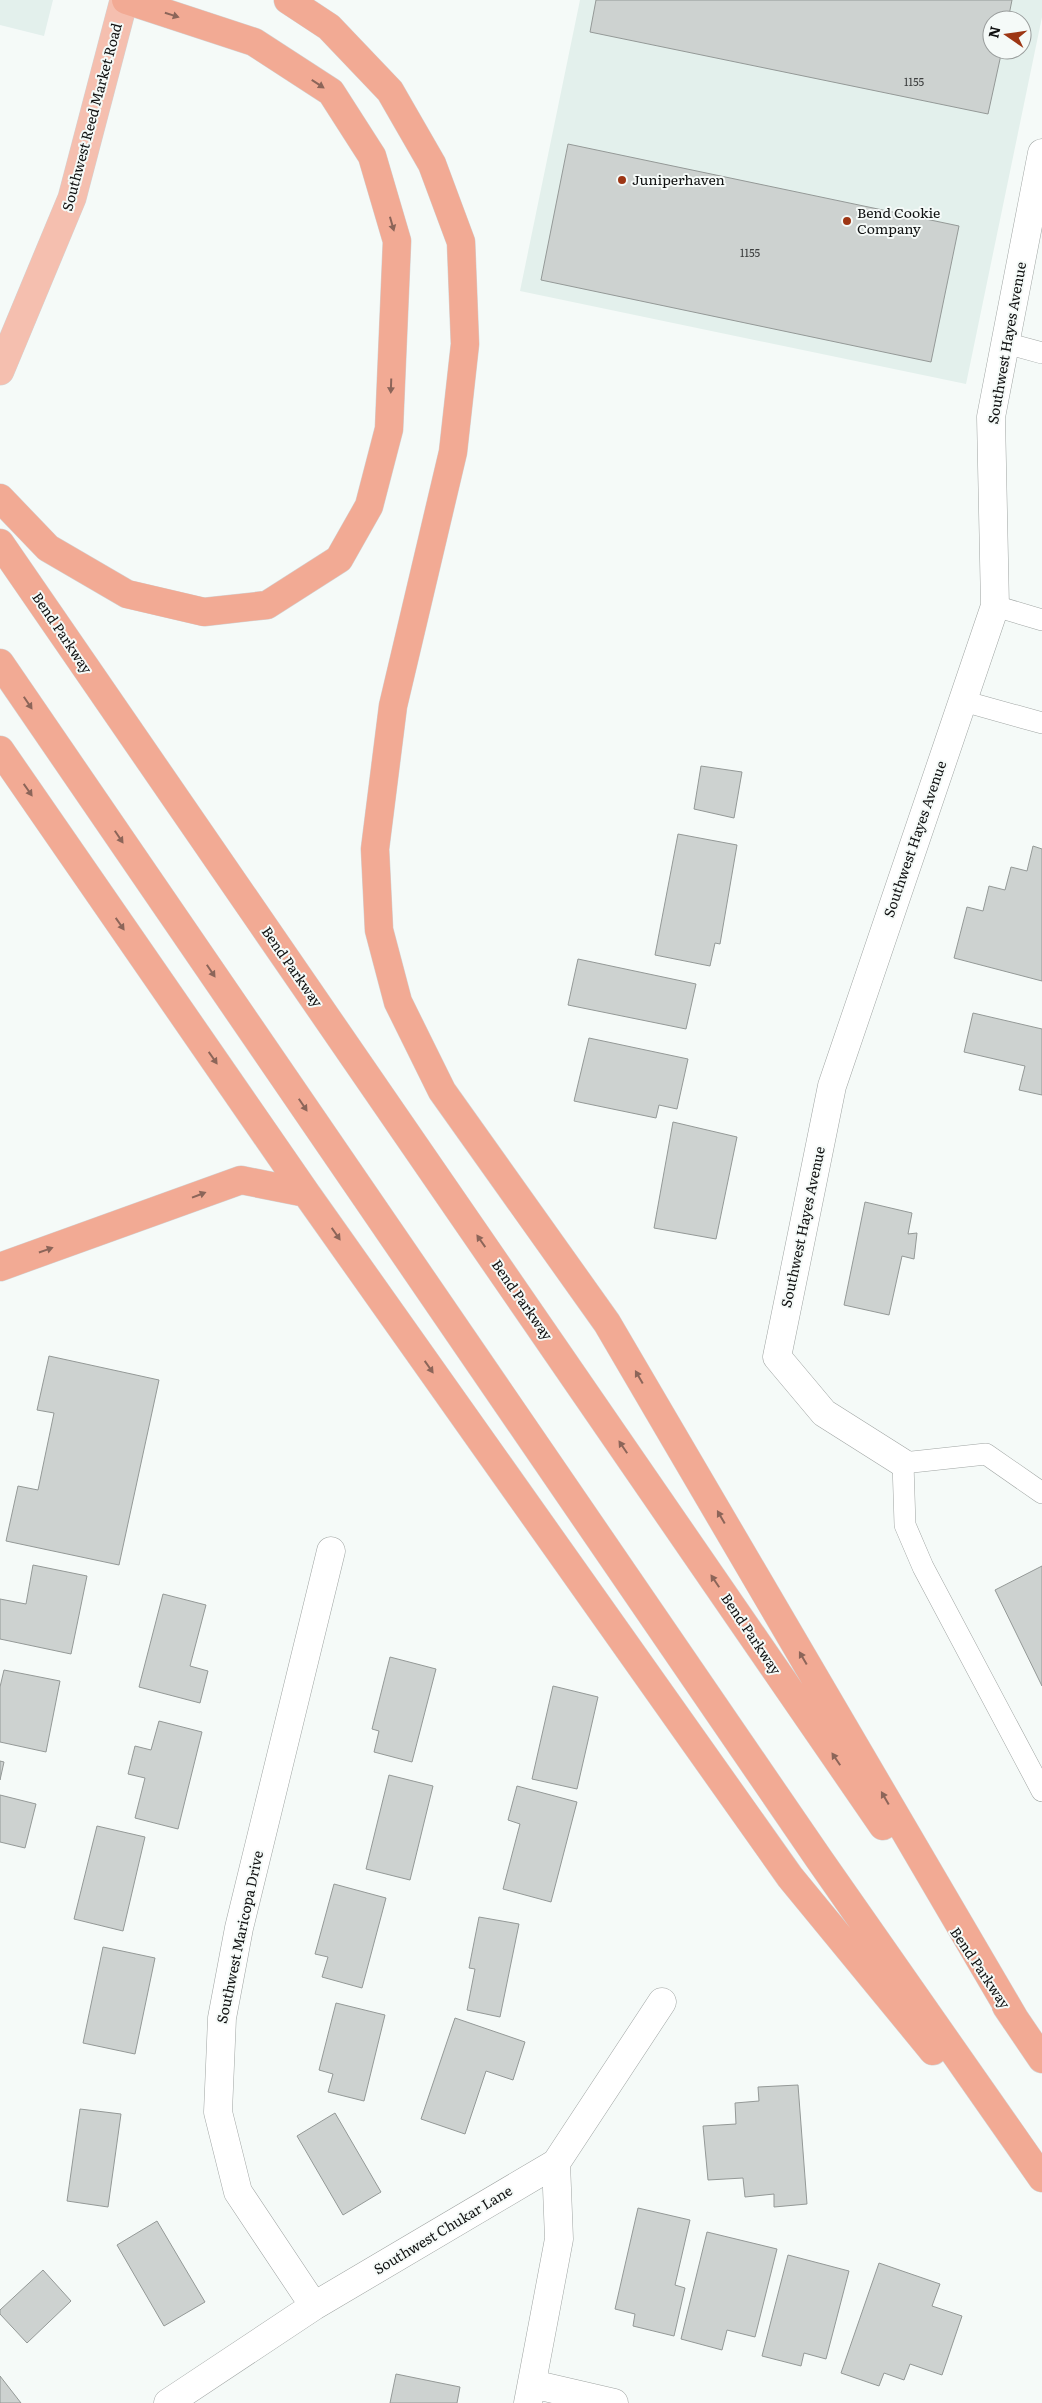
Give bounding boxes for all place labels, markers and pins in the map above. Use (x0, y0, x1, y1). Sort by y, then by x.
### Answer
place label: Juniperhaven (632, 169, 725, 189)
marker: Juniperhaven (616, 174, 628, 186)
place label: Bend Cookie Company (857, 202, 940, 238)
marker: Bend Cookie Company (841, 215, 853, 227)

